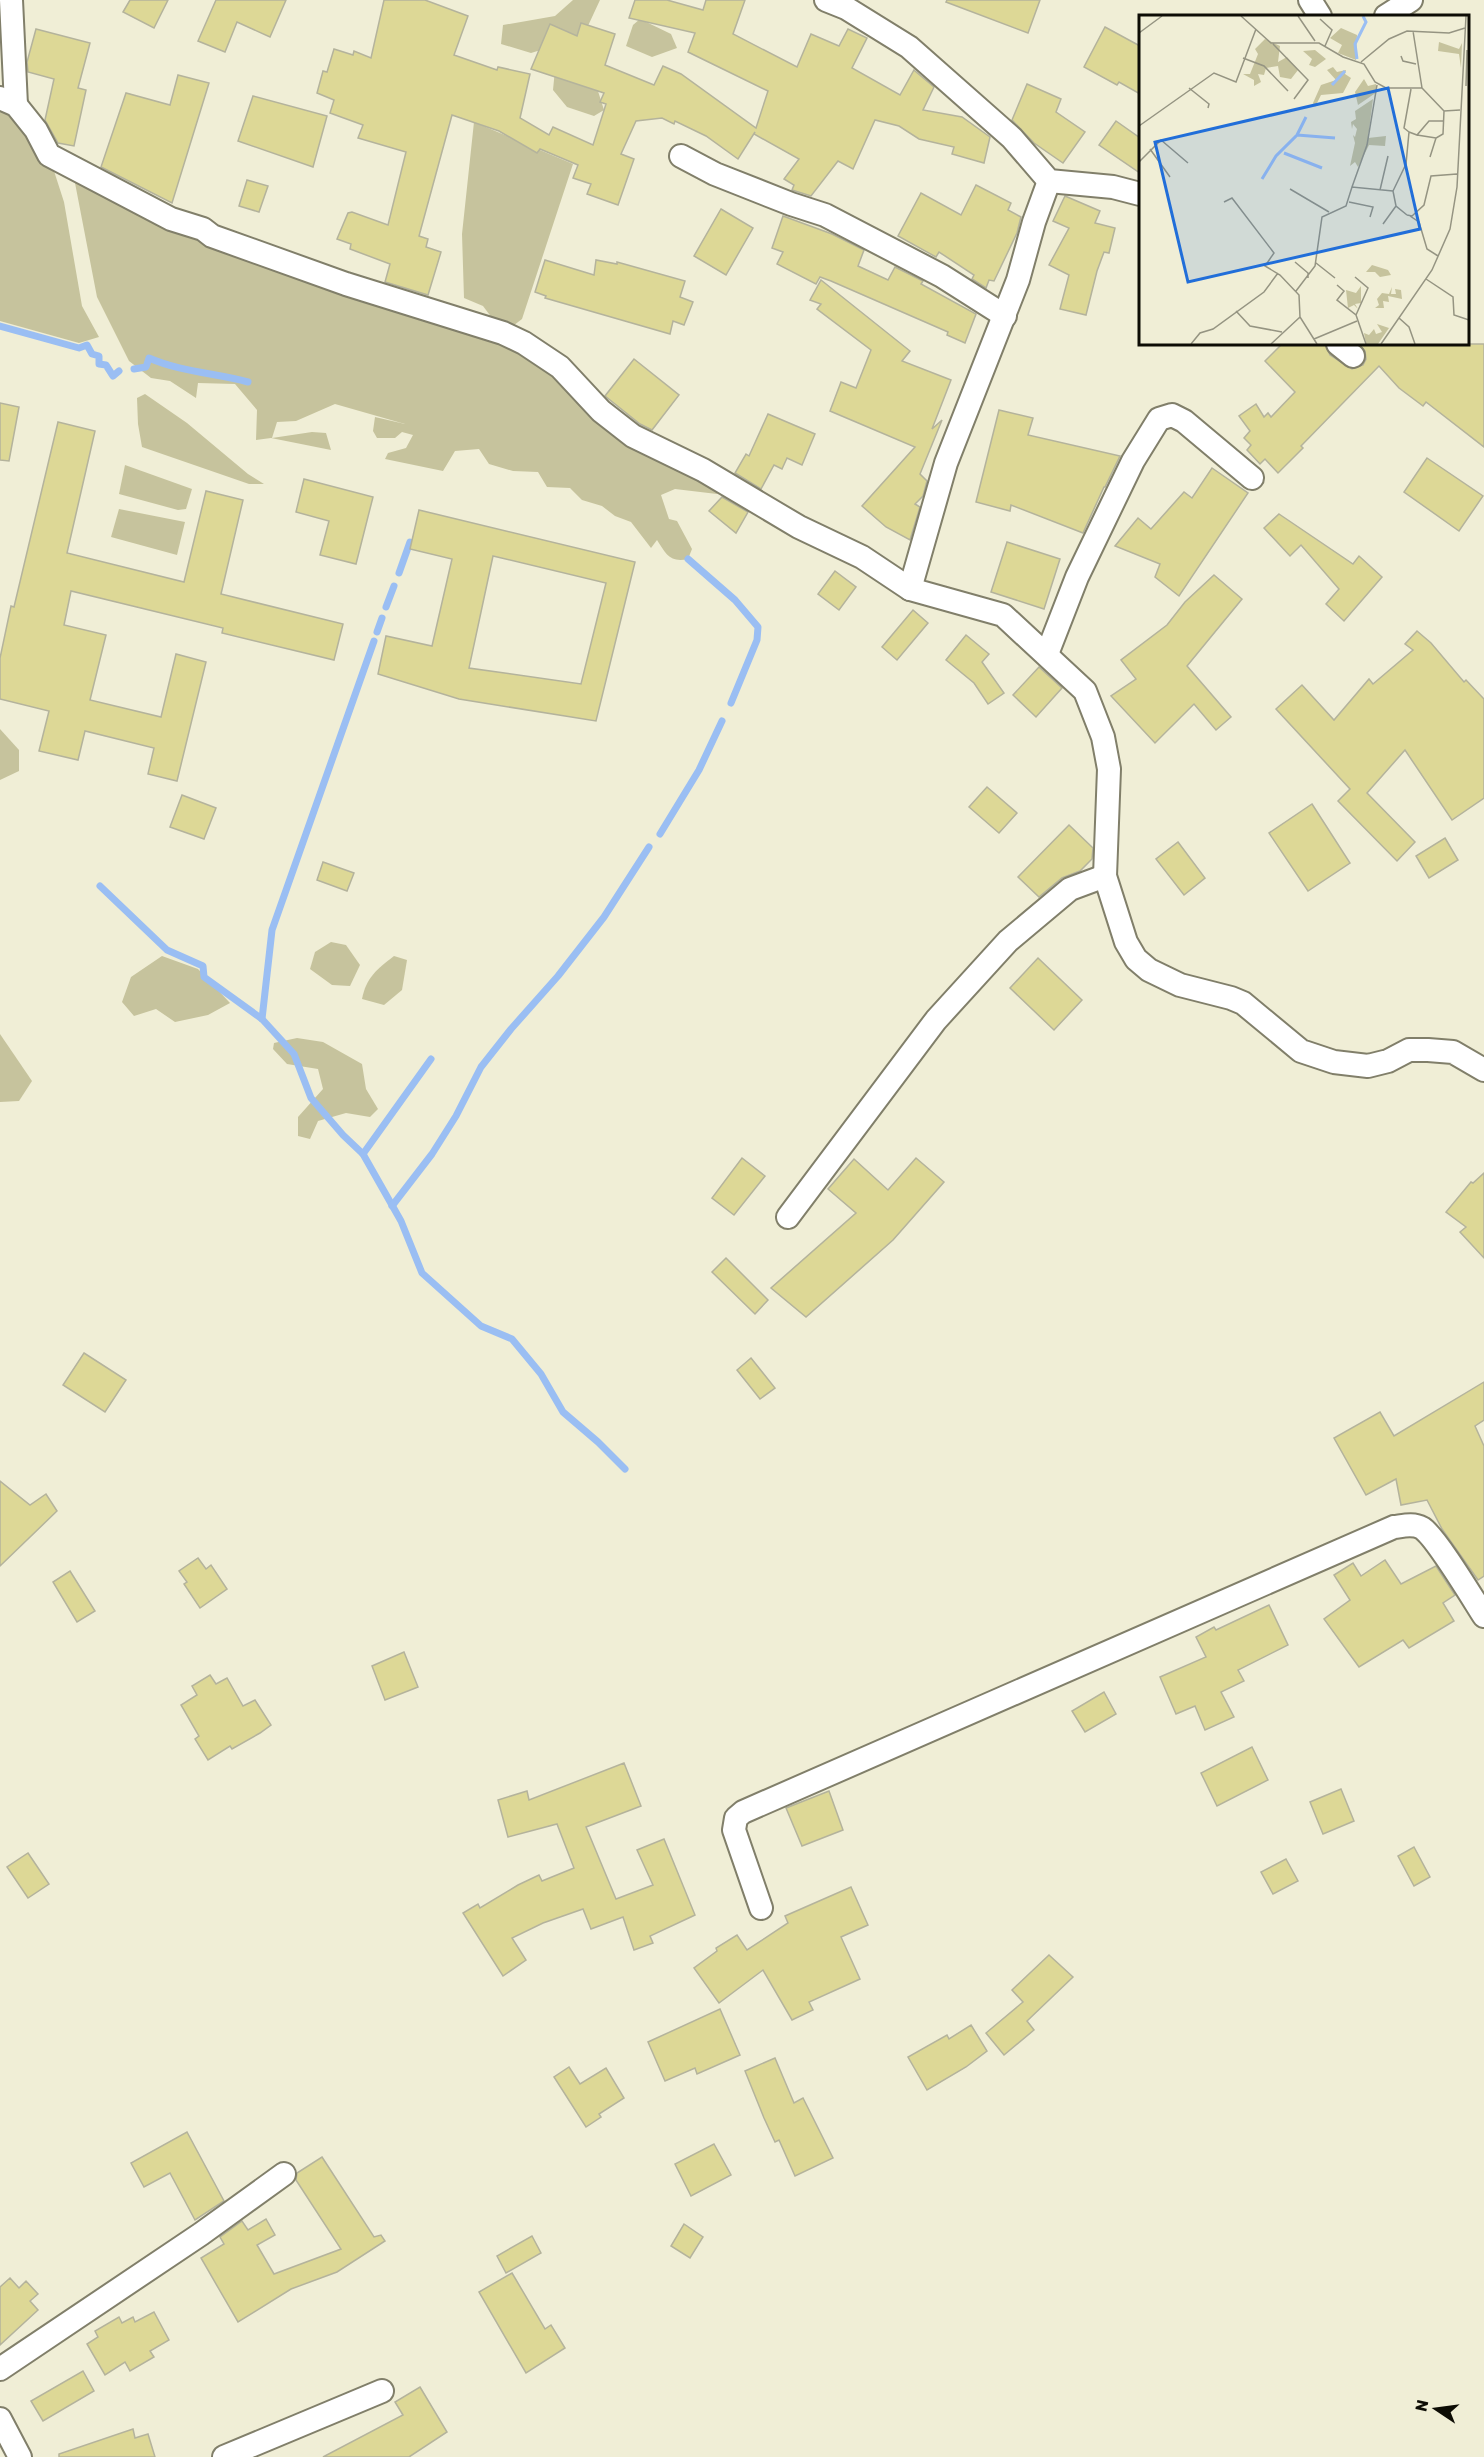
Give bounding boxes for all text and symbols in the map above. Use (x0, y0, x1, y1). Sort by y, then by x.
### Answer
inset map (1139, 15, 1469, 345)
north arrow (1406, 2379, 1466, 2439)
text: N (1411, 2398, 1432, 2413)

